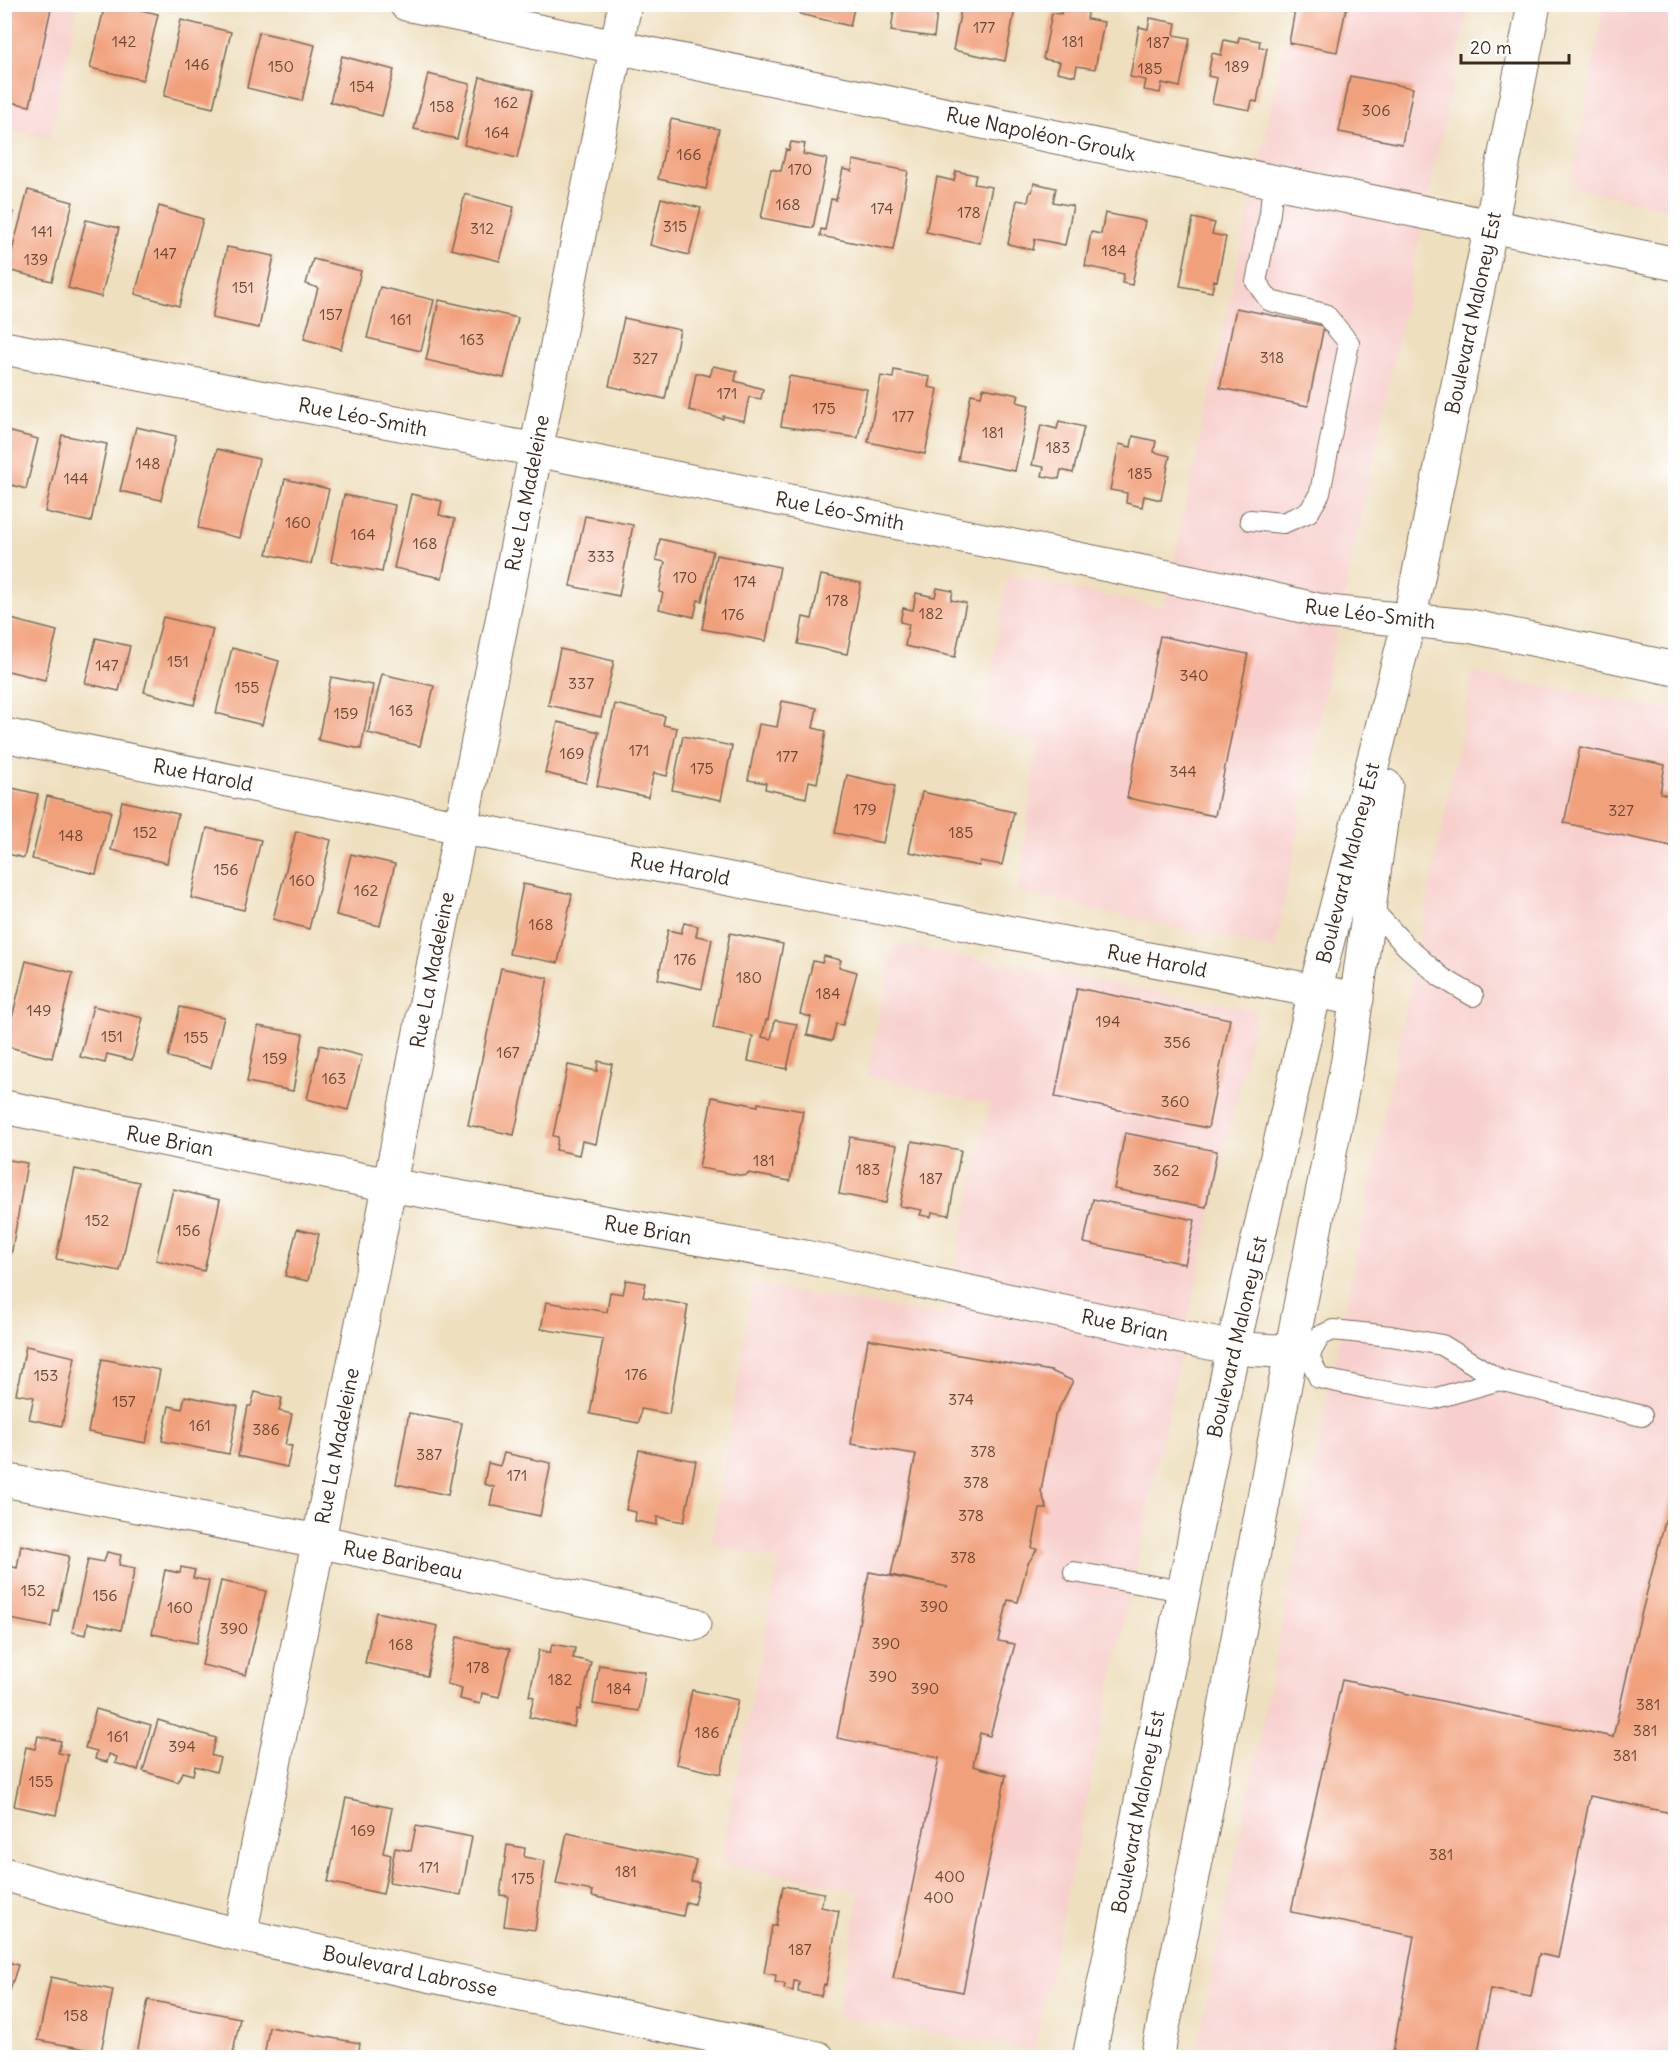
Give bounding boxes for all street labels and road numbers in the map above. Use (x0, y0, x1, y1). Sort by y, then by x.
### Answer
street label: Rue Napoléon-Groulx (944, 101, 1139, 166)
street label: Boulevard Maloney Est (1439, 209, 1506, 416)
street label: Rue Léo-Smith (296, 392, 430, 441)
street label: Rue La Madeleine (499, 413, 554, 573)
street label: Rue Léo-Smith (773, 486, 907, 535)
street label: Rue Léo-Smith (1303, 593, 1437, 634)
street label: Rue Harold (151, 753, 255, 796)
street label: Boulevard Maloney Est (1310, 760, 1385, 966)
street label: Rue Harold (628, 847, 732, 890)
street label: Rue La Madeleine (404, 890, 459, 1050)
street label: Rue Harold (1105, 939, 1209, 982)
street label: Rue Brian (124, 1120, 216, 1161)
street label: Rue Brian (602, 1210, 694, 1249)
street label: Boulevard Maloney Est (1201, 1233, 1272, 1440)
street label: Rue Brian (1079, 1303, 1171, 1346)
street label: Rue La Madeleine (309, 1366, 364, 1526)
street label: Rue Baribeau (341, 1535, 465, 1584)
street label: Boulevard Maloney Est (1106, 1708, 1169, 1915)
street label: Boulevard Labrosse (320, 1940, 500, 2001)

